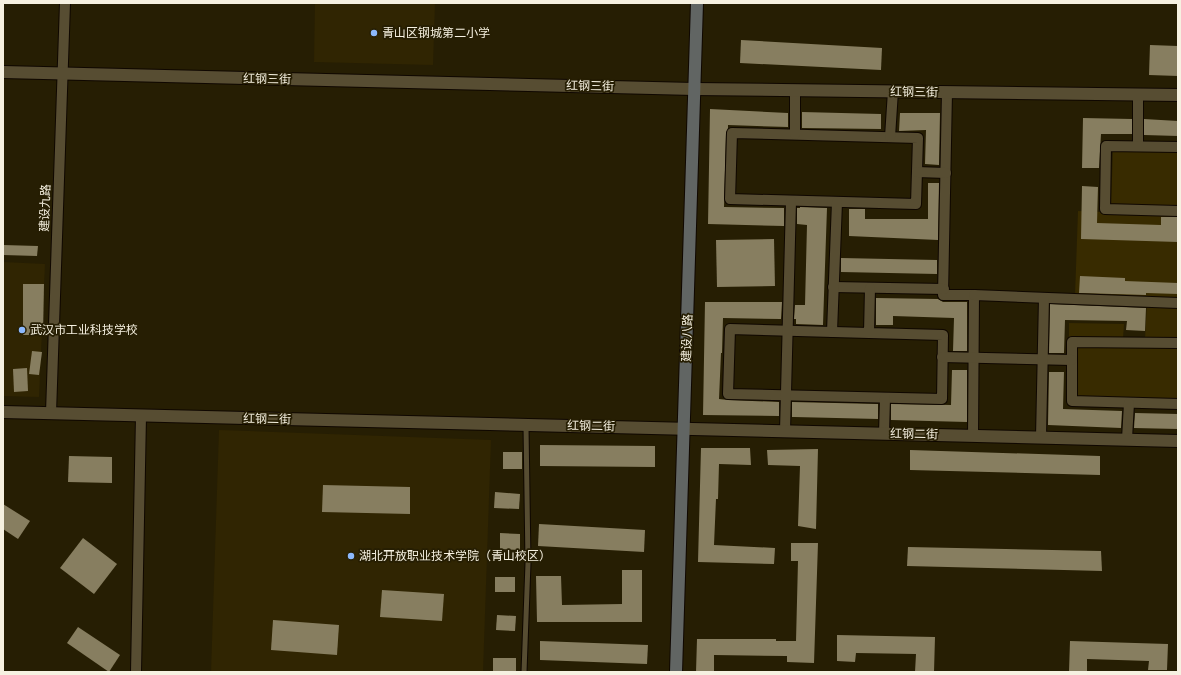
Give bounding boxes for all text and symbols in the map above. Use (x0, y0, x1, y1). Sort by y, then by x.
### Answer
place label: 青山区钢城第二小学 (382, 26, 490, 40)
marker: 青山区钢城第二小学 (369, 28, 379, 38)
street label: 红钢三街 (243, 72, 291, 86)
street label: 红钢三街 (566, 79, 614, 93)
street label: 红钢三街 (890, 85, 938, 99)
street label: 建设九路 (37, 184, 53, 232)
street label: 建设八路 (679, 314, 695, 362)
place label: 武汉市工业科技学校 (30, 323, 138, 337)
marker: 武汉市工业科技学校 (17, 325, 27, 335)
street label: 红钢二街 (243, 412, 291, 426)
street label: 红钢二街 (567, 419, 615, 433)
street label: 红钢二街 (890, 427, 938, 441)
place label: 湖北开放职业技术学院（青山校区） (359, 549, 551, 563)
marker: 湖北开放职业技术学院（青山校区） (346, 551, 356, 561)

